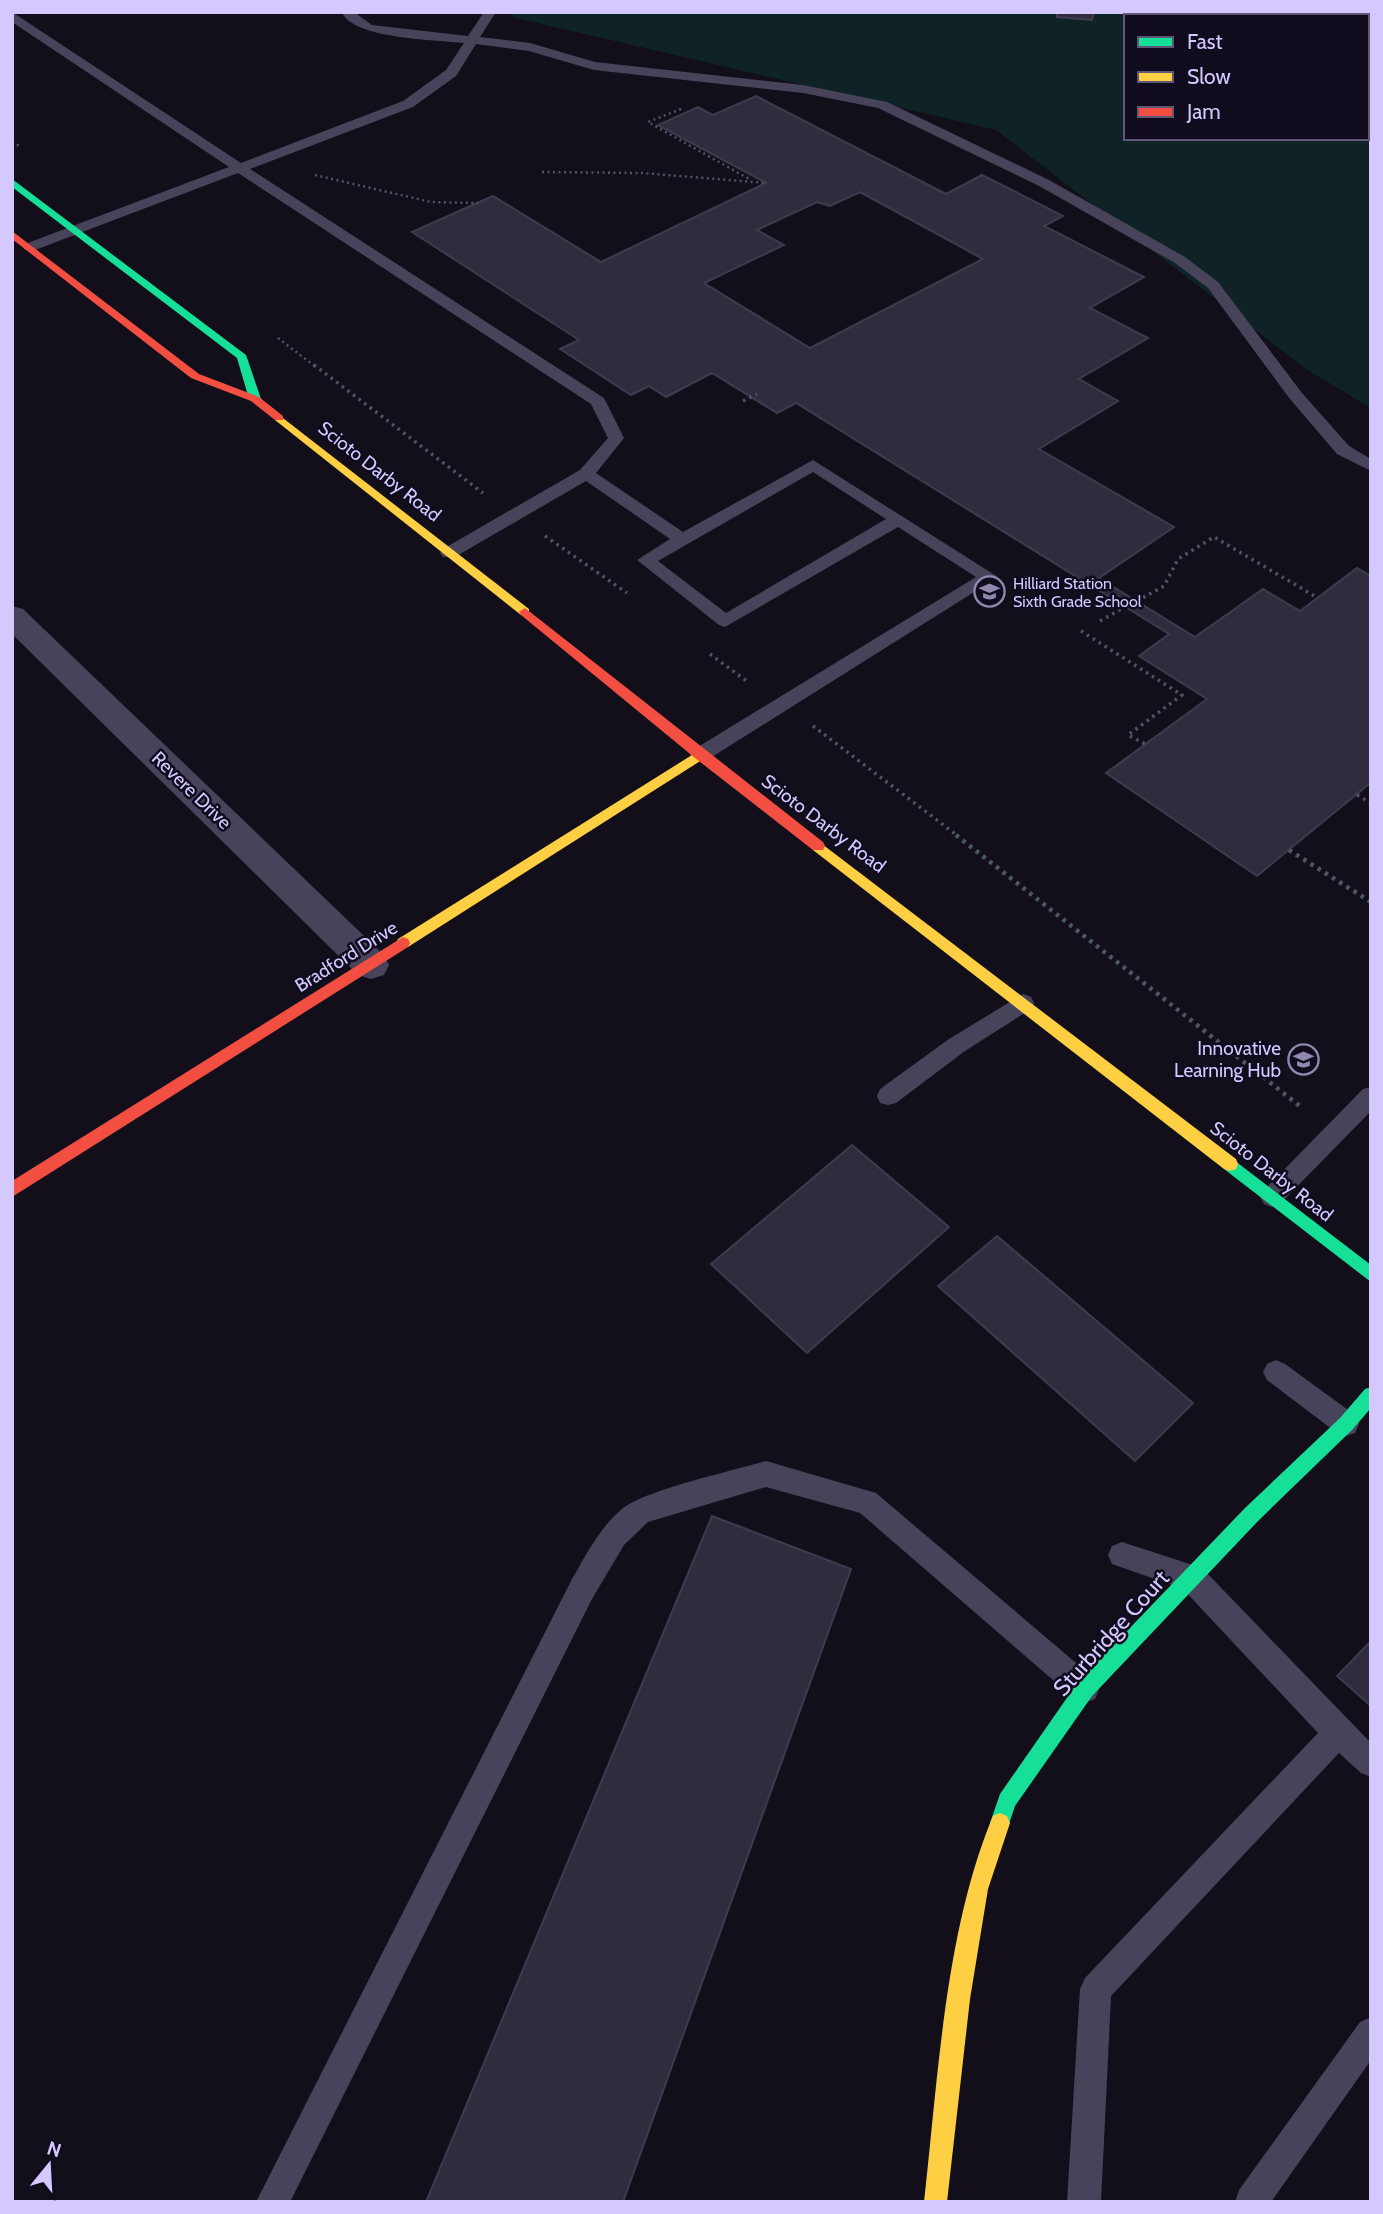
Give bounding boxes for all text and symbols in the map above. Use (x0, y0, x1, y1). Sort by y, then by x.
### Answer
legend (1124, 14, 1369, 140)
text: Fast (1187, 29, 1223, 54)
text: Slow (1187, 64, 1231, 89)
text: Jam (1186, 99, 1221, 124)
street label: Scioto Darby Road (314, 416, 446, 526)
place label: Hilliard Station Sixth Grade School (1013, 574, 1142, 611)
school or university icon: Hilliard Station Sixth Grade School (973, 575, 1007, 609)
street label: Revere Drive (147, 747, 237, 834)
street label: Scioto Darby Road (757, 769, 890, 878)
street label: Bradford Drive (291, 916, 402, 997)
place label: Innovative Learning Hub (1174, 1037, 1281, 1082)
school or university icon: Innovative Learning Hub (1287, 1042, 1321, 1076)
street label: Scioto Darby Road (1206, 1116, 1338, 1226)
street label: Sturbridge Court (1047, 1564, 1175, 1702)
north arrow (14, 2130, 84, 2200)
text: N (44, 2136, 64, 2162)

